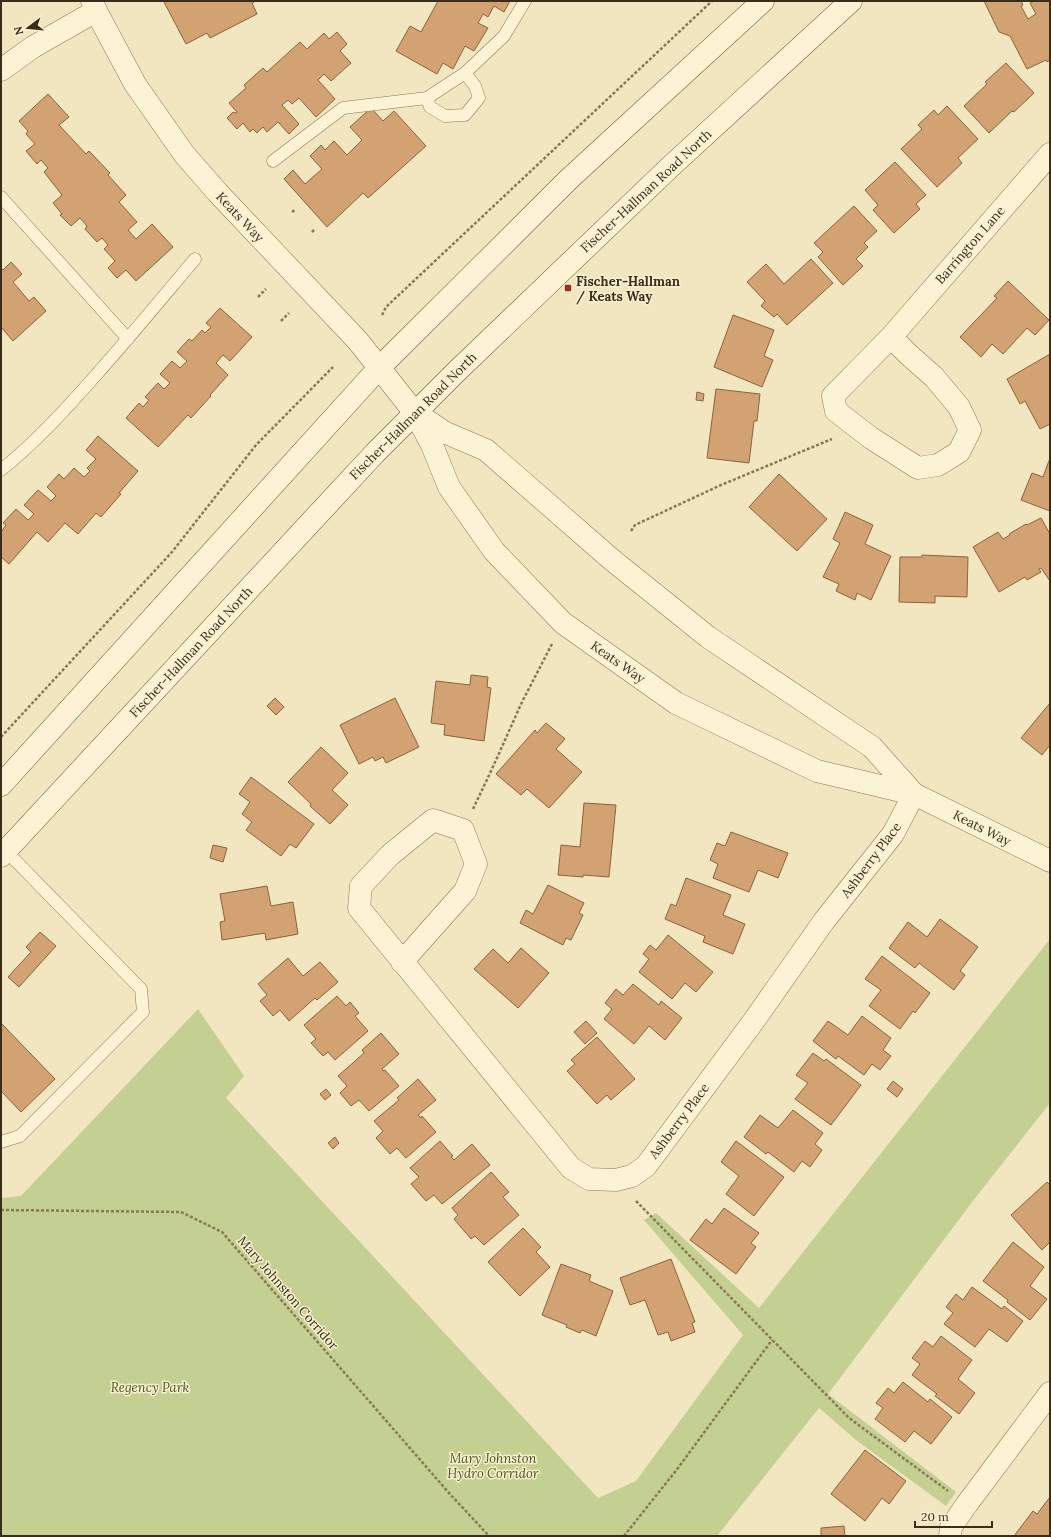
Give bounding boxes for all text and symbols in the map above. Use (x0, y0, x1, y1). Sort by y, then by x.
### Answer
north arrow (8, 8, 48, 48)
text: N (10, 24, 26, 37)
street label: Fischer-Hallman Road North (577, 126, 715, 256)
street label: Keats Way (212, 188, 268, 246)
street label: Barrington Lane (931, 202, 1009, 288)
place label: Fischer-Hallman / Keats Way (576, 273, 681, 305)
marker: Fischer-Hallman / Keats Way (563, 283, 573, 293)
street label: Fischer-Hallman Road North (346, 349, 480, 483)
street label: Fischer-Hallman Road North (126, 583, 256, 721)
street label: Keats Way (587, 637, 649, 687)
street label: Keats Way (950, 806, 1014, 850)
street label: Ashberry Place (836, 819, 905, 902)
street label: Ashberry Place (644, 1080, 713, 1163)
street label: Mary Johnston Corridor (234, 1233, 342, 1354)
park label: Regency Park (111, 1379, 190, 1396)
park label: Mary Johnston Hydro Corridor (447, 1450, 539, 1482)
scale bar (915, 1503, 992, 1529)
text: 20 m (921, 1509, 949, 1524)

